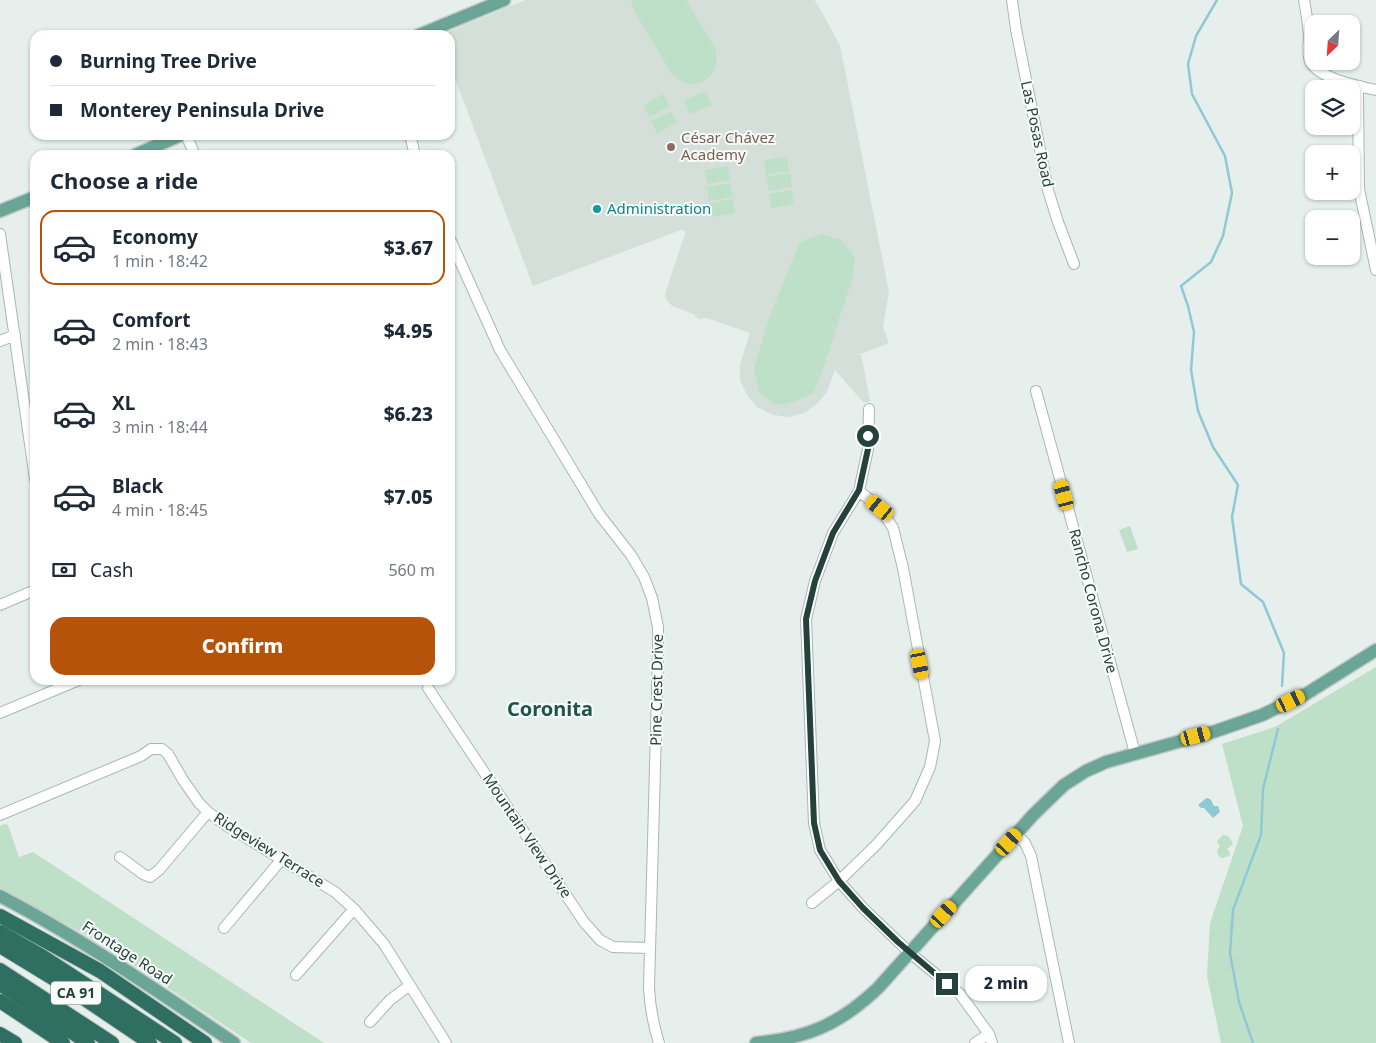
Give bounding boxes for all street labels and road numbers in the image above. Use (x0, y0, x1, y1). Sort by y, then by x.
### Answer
street label: Las Posas Road (1017, 79, 1059, 189)
street label: Rancho Corona Drive (1065, 526, 1123, 675)
street label: Pine Crest Drive (645, 634, 667, 746)
street label: Mountain View Drive (479, 769, 577, 902)
street label: Ridgeview Terrace (210, 807, 329, 891)
street label: Frontage Road (79, 916, 176, 989)
road number: CA 91 (51, 981, 101, 1004)

